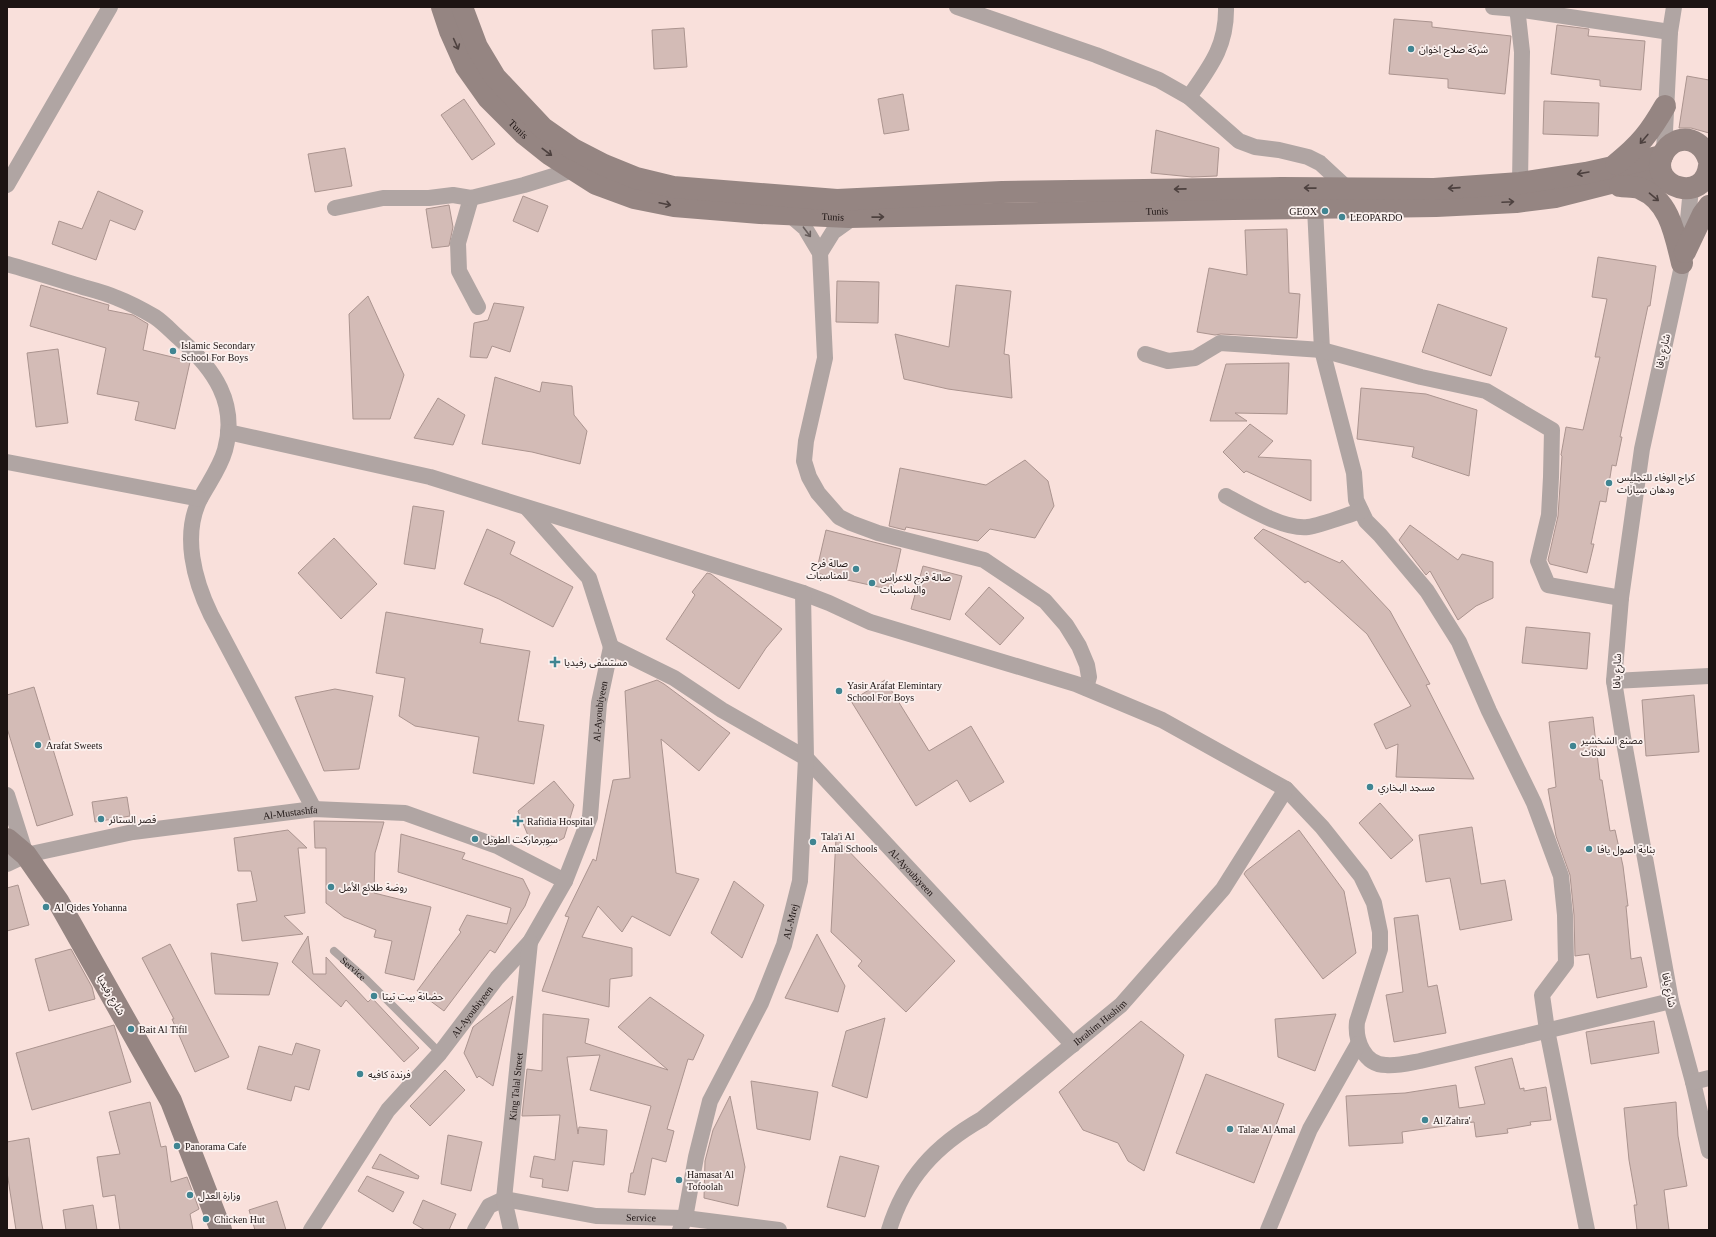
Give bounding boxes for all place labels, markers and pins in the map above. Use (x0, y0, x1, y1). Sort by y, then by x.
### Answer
marker: شركة صلاح اخوان (1406, 44, 1416, 54)
place label: شركة صلاح اخوان (1419, 44, 1488, 57)
place label: GEOX (1289, 206, 1318, 217)
marker: GEOX (1320, 206, 1330, 216)
marker: LEOPARDO (1337, 212, 1347, 222)
place label: LEOPARDO (1350, 212, 1402, 223)
place label: Islamic Secondary School For Boys (181, 340, 255, 363)
marker: Islamic Secondary School For Boys (168, 346, 178, 356)
place label: كراج الوفاء للتجليس ودهان سيارات (1617, 472, 1696, 496)
marker: كراج الوفاء للتجليس ودهان سيارات (1604, 478, 1614, 488)
place label: صالة فرح للمناسبات (806, 558, 848, 581)
marker: صالة فرح للمناسبات (851, 564, 861, 574)
place label: صالة فرح للاعراس والمناسبات (880, 572, 951, 596)
marker: صالة فرح للاعراس والمناسبات (867, 578, 877, 588)
marker: مستشفى رفيديا (549, 656, 561, 668)
place label: مستشفى رفيديا (564, 657, 628, 669)
place label: Yasir Arafat Elemintary School For Boys (847, 680, 942, 703)
marker: Yasir Arafat Elemintary School For Boys (834, 686, 844, 696)
place label: مصنع الشخشير للاثاث (1580, 735, 1643, 758)
marker: Arafat Sweets (33, 740, 43, 750)
place label: Arafat Sweets (46, 740, 102, 751)
marker: مصنع الشخشير للاثاث (1568, 741, 1578, 751)
marker: مسجد البخاري (1365, 782, 1375, 792)
place label: مسجد البخاري (1378, 782, 1435, 795)
marker: قصر الستائر (96, 814, 106, 824)
place label: قصر الستائر (108, 814, 157, 826)
marker: Rafidia Hospital (512, 815, 524, 827)
place label: Rafidia Hospital (527, 816, 593, 827)
place label: Tala'i Al Amal Schools (821, 831, 877, 854)
marker: سوبرماركت الطويل (470, 834, 480, 844)
place label: سوبرماركت الطويل (483, 834, 558, 846)
marker: Tala'i Al Amal Schools (808, 837, 818, 847)
marker: بناية اصول يافا (1584, 844, 1594, 854)
place label: بناية اصول يافا (1597, 844, 1656, 856)
marker: روضة طلائع الأمل (326, 882, 336, 892)
place label: روضة طلائع الأمل (339, 882, 408, 895)
marker: Al Qides Yohanna (41, 902, 51, 912)
place label: Al Qides Yohanna (54, 902, 128, 913)
marker: حضانة بيت تيتا (369, 991, 379, 1001)
place label: حضانة بيت تيتا (382, 991, 444, 1002)
marker: Bait Al Tifil (126, 1024, 136, 1034)
place label: Bait Al Tifil (139, 1024, 188, 1035)
marker: فرندة كافيه (355, 1069, 365, 1079)
place label: فرندة كافيه (368, 1069, 411, 1081)
marker: Al Zahra' (1420, 1115, 1430, 1125)
place label: Al Zahra' (1433, 1115, 1471, 1126)
marker: Talae Al Amal (1225, 1124, 1235, 1134)
place label: Talae Al Amal (1238, 1124, 1296, 1135)
marker: Panorama Cafe (172, 1141, 182, 1151)
place label: Panorama Cafe (185, 1141, 247, 1152)
place label: Hamasat Al Tofoolah (687, 1169, 734, 1192)
marker: Hamasat Al Tofoolah (674, 1175, 684, 1185)
marker: وزارة العدل (185, 1190, 195, 1200)
place label: وزارة العدل (198, 1190, 241, 1202)
marker: Chicken Hut (201, 1214, 211, 1224)
place label: Chicken Hut (214, 1214, 265, 1225)

